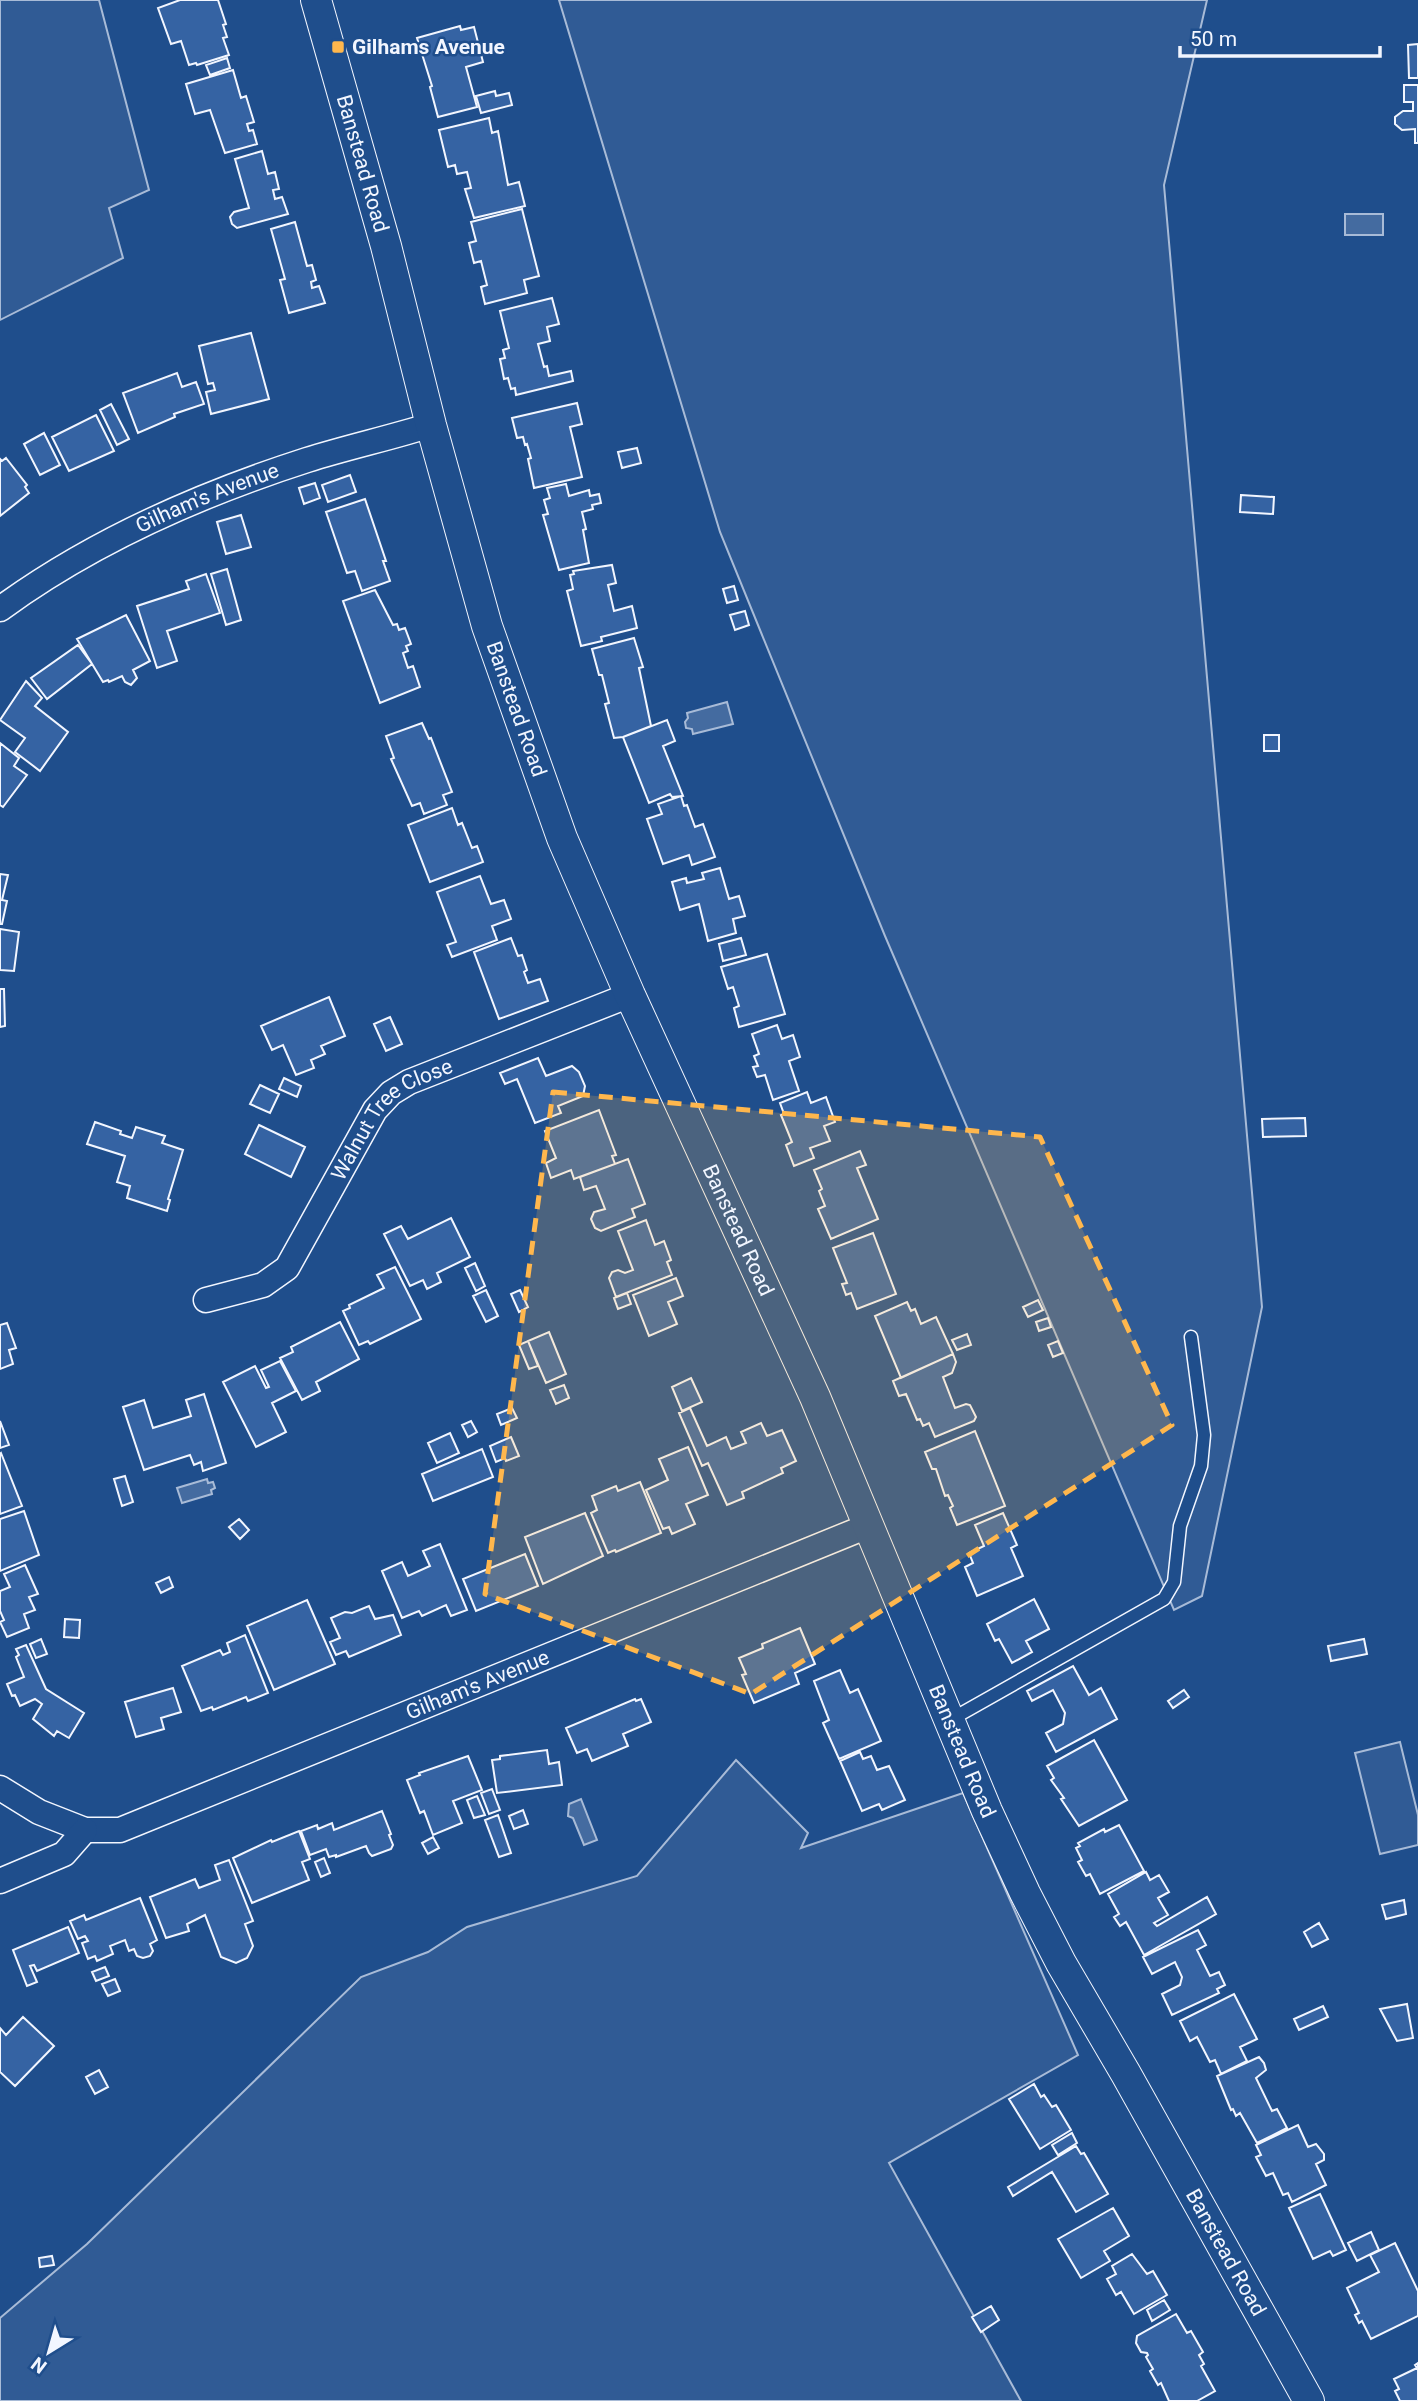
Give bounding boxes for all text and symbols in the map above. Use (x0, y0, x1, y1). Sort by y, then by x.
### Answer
scale bar (1180, 14, 1380, 58)
text: 50 m (1190, 27, 1237, 51)
place label: Gilhams Avenue (352, 35, 505, 59)
marker: Gilhams Avenue (330, 39, 346, 55)
street label: Banstead Road (332, 92, 393, 235)
street label: Gilham's Avenue (132, 458, 282, 538)
street label: Banstead Road (481, 638, 551, 780)
street label: Walnut Tree Close (326, 1054, 456, 1184)
street label: Banstead Road (698, 1161, 779, 1300)
street label: Gilham's Avenue (402, 1645, 553, 1725)
street label: Banstead Road (924, 1681, 1000, 1822)
street label: Banstead Road (1181, 2185, 1271, 2320)
north arrow (14, 2317, 84, 2387)
text: N (27, 2352, 51, 2378)

